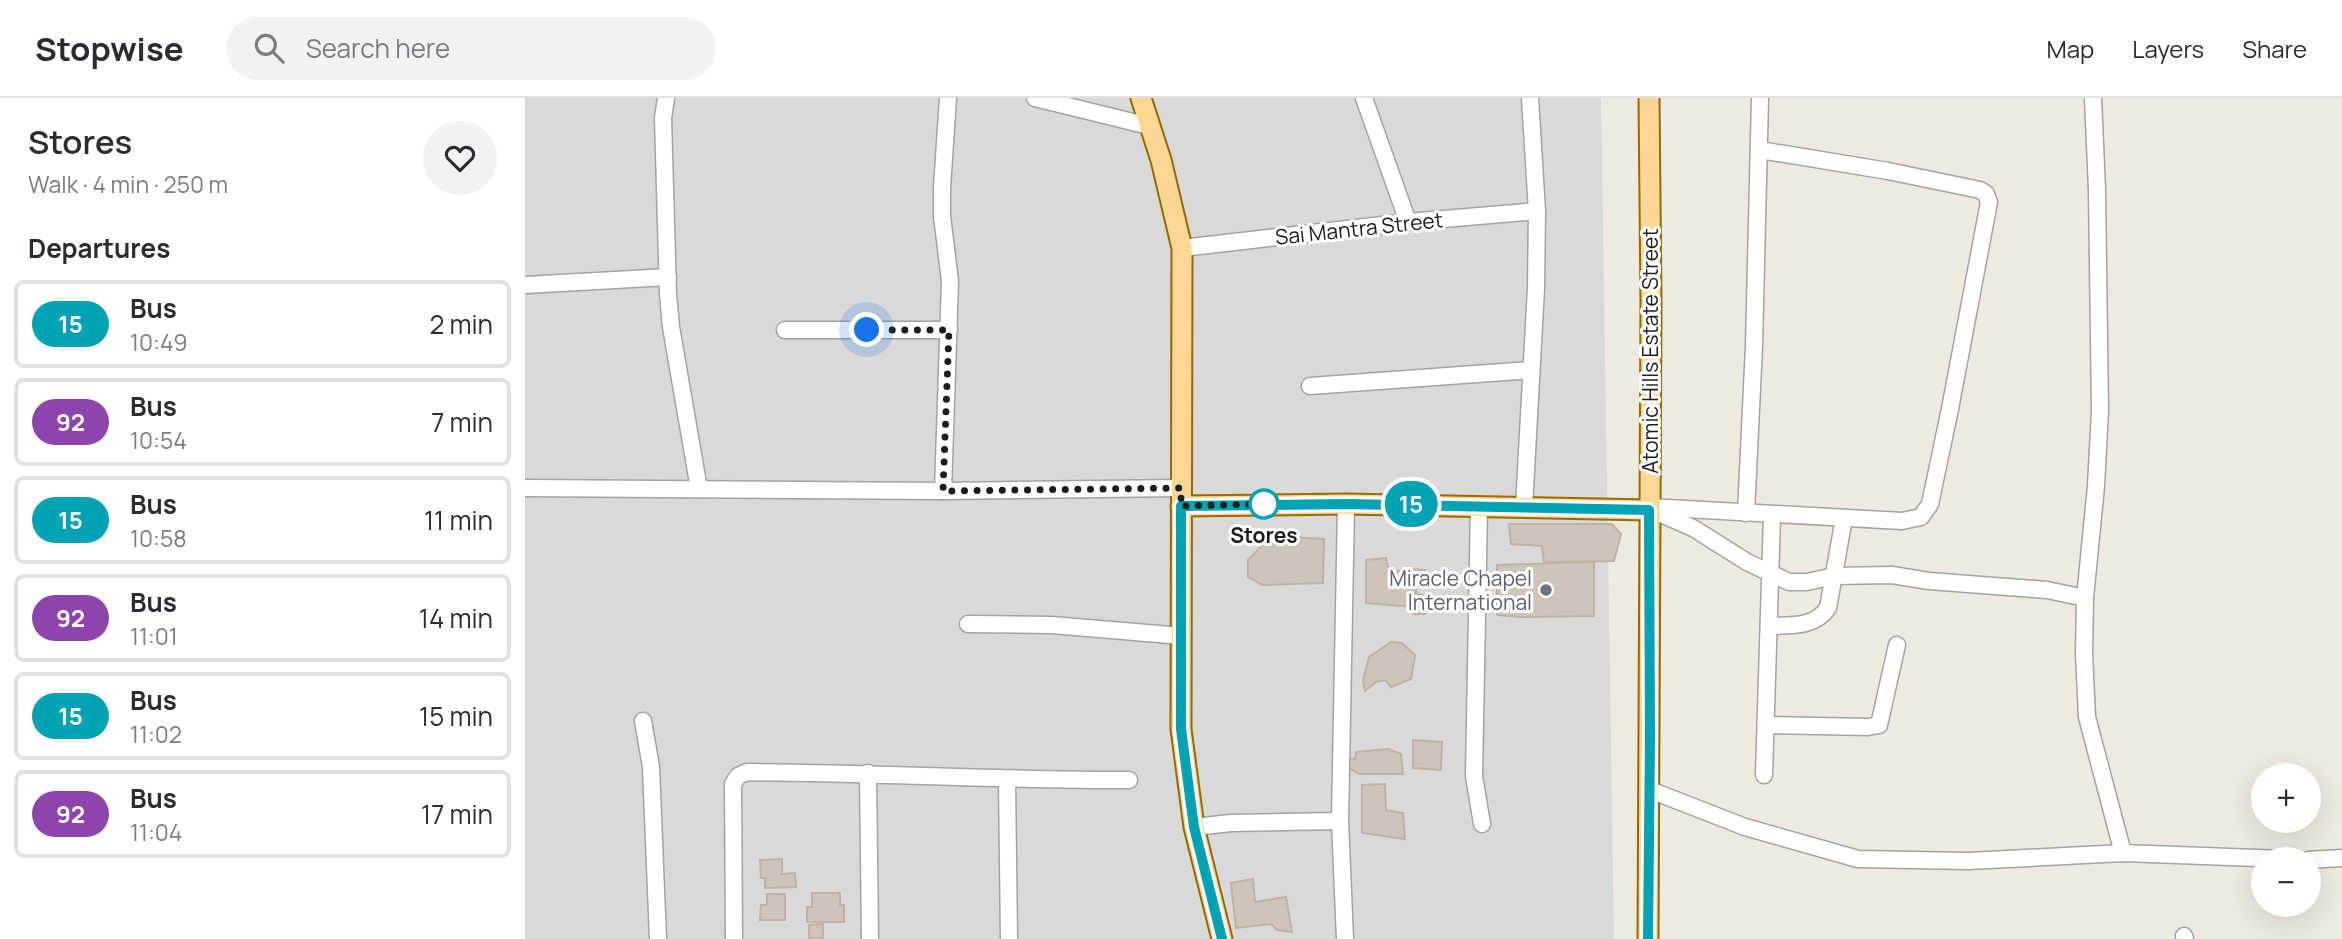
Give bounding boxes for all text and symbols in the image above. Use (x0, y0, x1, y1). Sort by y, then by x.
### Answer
search box (226, 17, 716, 80)
text: Stopwise (35, 26, 184, 71)
icon: search (250, 29, 288, 67)
text: Search here (306, 30, 450, 66)
text: Map (2047, 32, 2094, 65)
text: Layers (2132, 32, 2204, 65)
text: Share (2242, 32, 2307, 65)
text: Stores (28, 119, 132, 164)
button: heart (423, 121, 497, 195)
text: Walk · 4 min · 250 m (28, 168, 228, 200)
street label: Sai Mantra Street (1274, 205, 1444, 251)
street label: Atomic Hills Estate Street (1636, 228, 1664, 474)
text: Departures (28, 230, 170, 266)
text: Bus (130, 290, 177, 326)
text: 2 min (429, 306, 493, 342)
text: 15 (58, 307, 83, 340)
your location (849, 312, 884, 347)
text: 10:49 (130, 326, 187, 358)
text: Bus (130, 388, 177, 424)
text: 7 min (431, 404, 493, 440)
text: 92 (56, 405, 85, 438)
text: 10:54 (130, 424, 187, 456)
line badge: 15 (1379, 481, 1442, 527)
text: Bus (130, 486, 177, 522)
text: 15 (1399, 487, 1423, 520)
marker: Stores (1249, 489, 1279, 519)
text: 11 min (424, 502, 493, 538)
text: 15 (58, 503, 83, 536)
place label: Stores (1230, 521, 1298, 549)
text: 10:58 (130, 522, 187, 554)
place label: Miracle Chapel International (1389, 564, 1532, 616)
marker: Miracle Chapel International (1538, 582, 1554, 598)
text: Bus (130, 584, 177, 620)
text: 14 min (419, 600, 493, 636)
text: 92 (56, 601, 85, 634)
text: 11:01 (130, 620, 178, 652)
text: Bus (130, 682, 177, 718)
text: 15 min (419, 698, 493, 734)
text: 15 (58, 699, 83, 732)
text: 11:02 (130, 718, 182, 750)
map controls (2251, 763, 2321, 917)
button: + (2251, 763, 2321, 833)
text: Bus (130, 780, 177, 816)
text: 17 min (421, 796, 493, 832)
text: 92 (56, 797, 85, 830)
text: 11:04 (130, 816, 182, 848)
button: − (2251, 847, 2321, 917)

